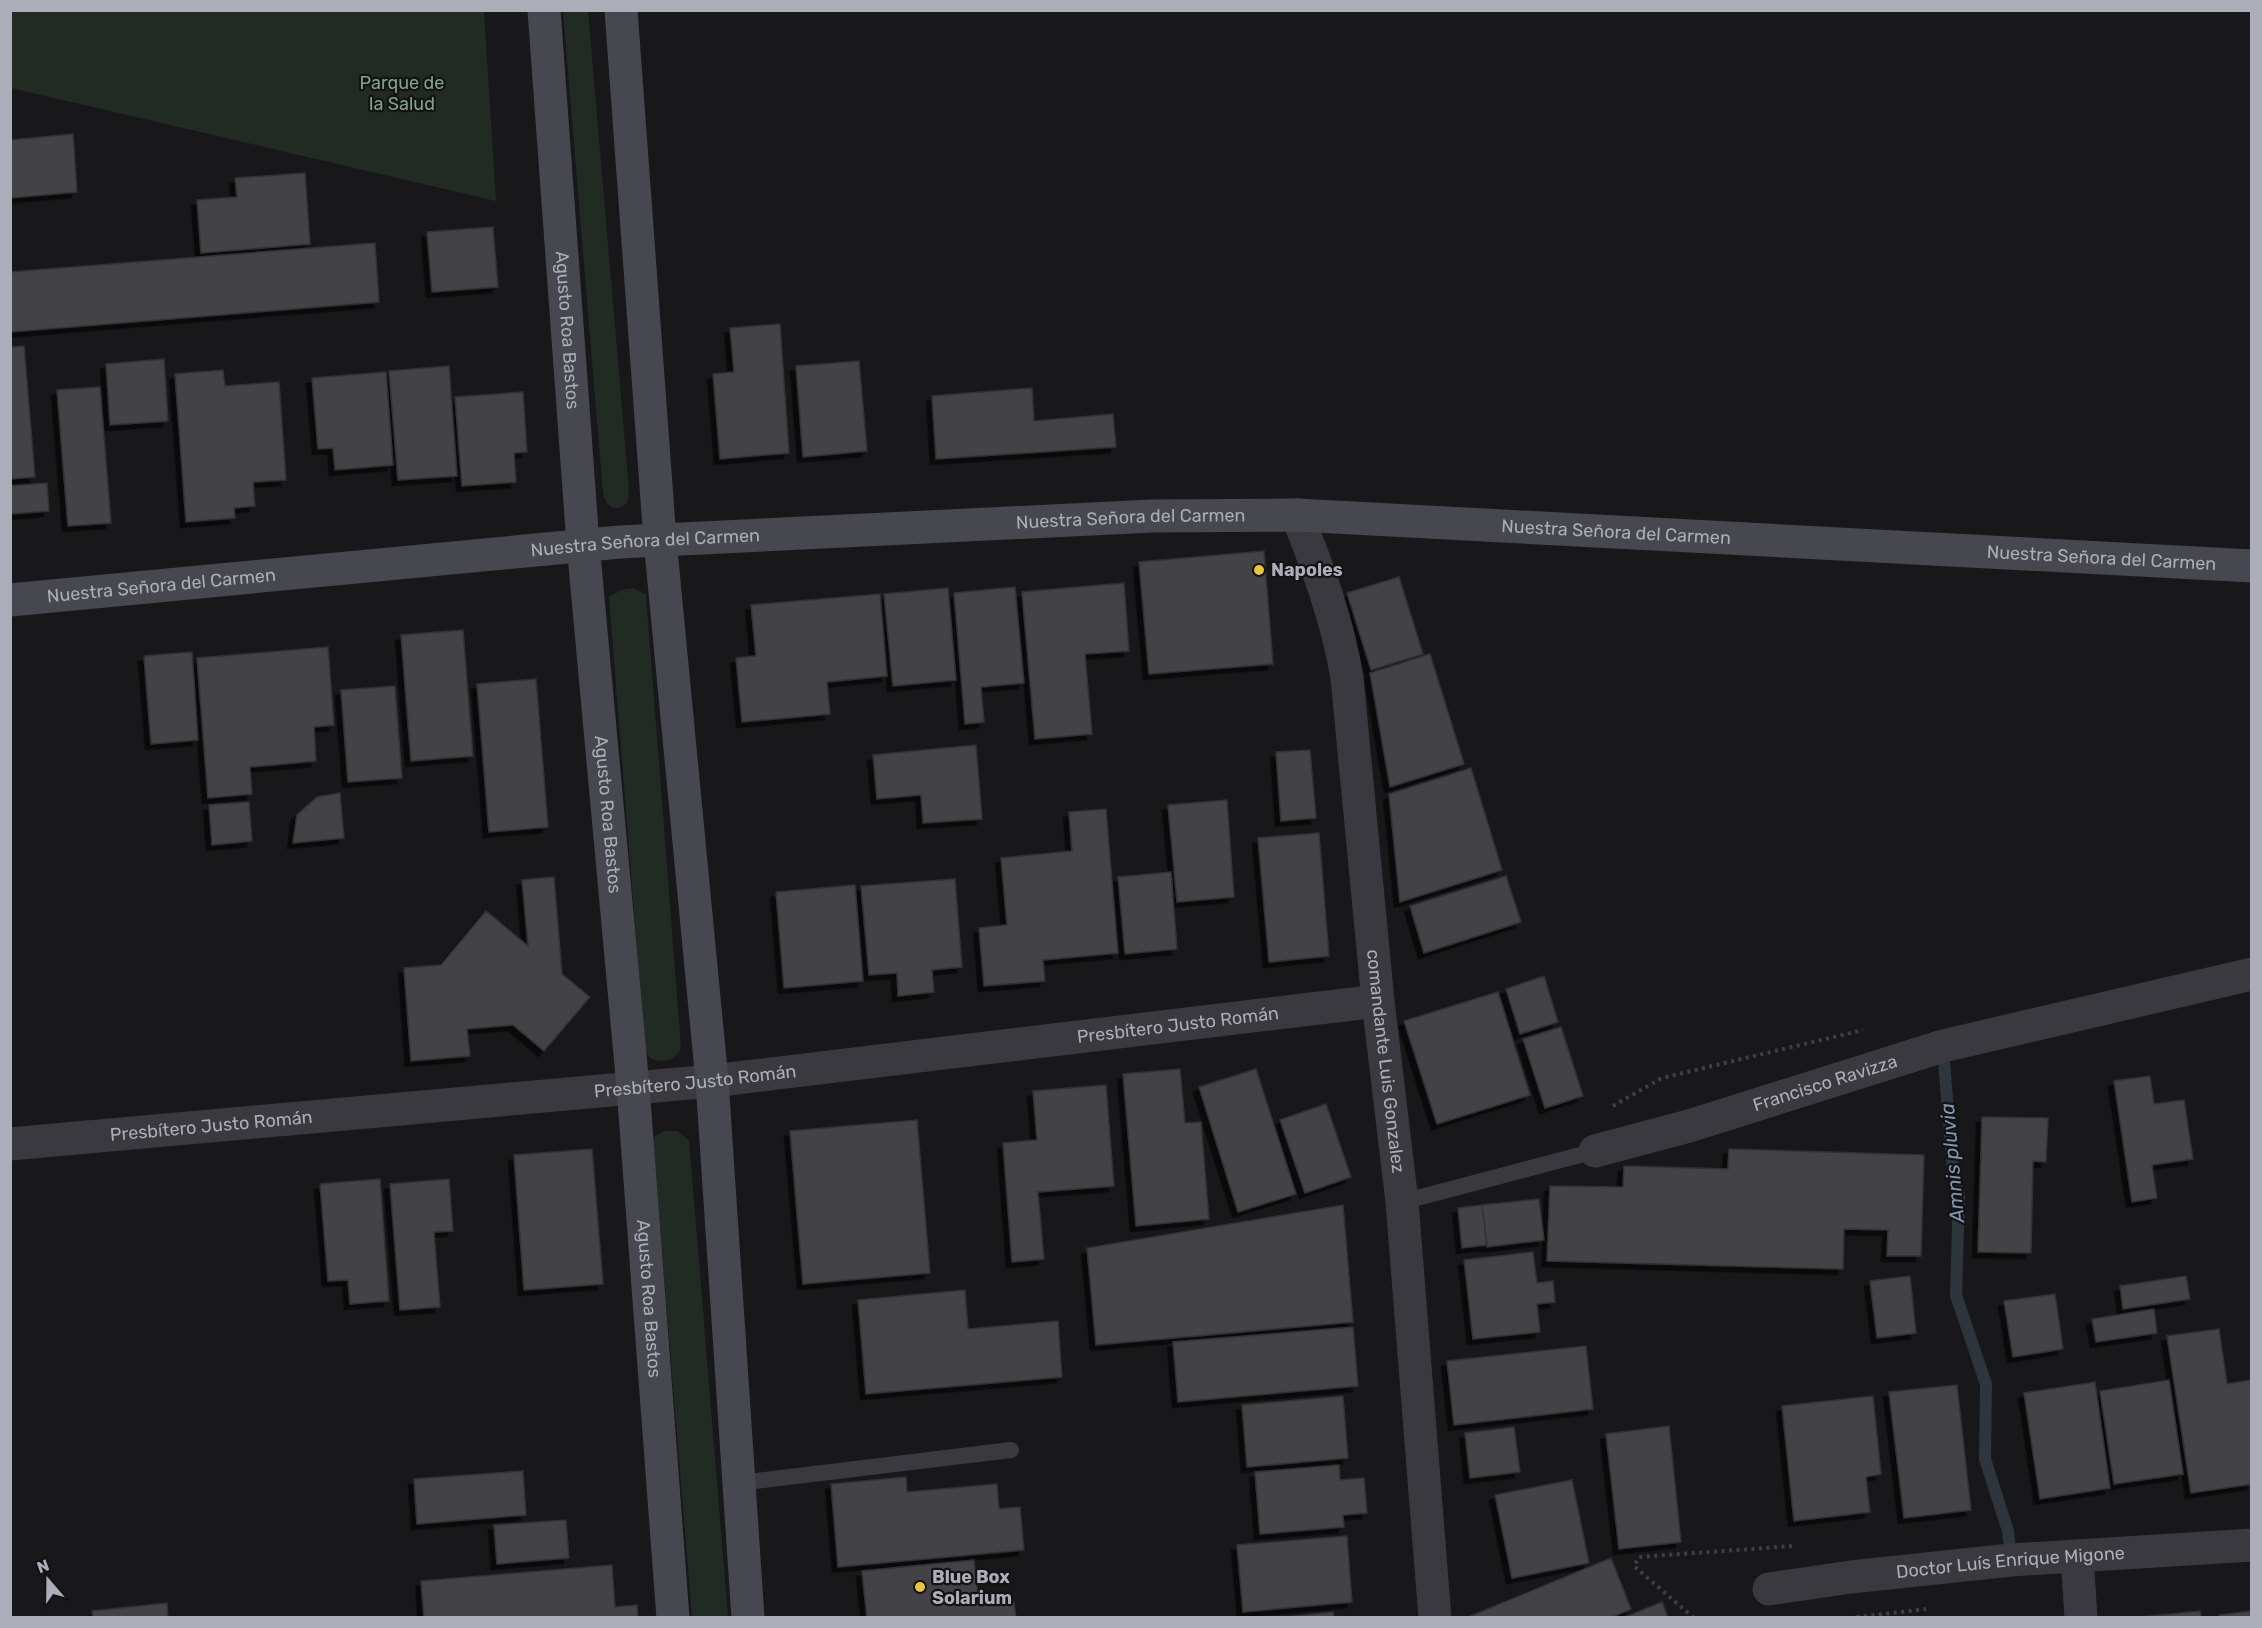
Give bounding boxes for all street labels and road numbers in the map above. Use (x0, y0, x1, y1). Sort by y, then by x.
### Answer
street label: Agusto Roa Bastos (551, 250, 584, 410)
street label: Nuestra Señora del Carmen (1015, 504, 1246, 534)
street label: Nuestra Señora del Carmen (1501, 515, 1731, 549)
street label: Nuestra Señora del Carmen (530, 524, 761, 561)
street label: Nuestra Señora del Carmen (1986, 541, 2217, 575)
street label: Nuestra Señora del Carmen (46, 564, 277, 607)
street label: Agusto Roa Bastos (590, 734, 626, 894)
street label: comandante Luis Gonzalez (1362, 948, 1409, 1174)
street label: Presbítero Justo Román (1076, 1002, 1280, 1048)
street label: Francisco Ravizza (1750, 1050, 1900, 1116)
street label: Presbítero Justo Román (593, 1060, 798, 1103)
street label: Presbítero Justo Román (109, 1106, 313, 1146)
street label: Agusto Roa Bastos (632, 1219, 666, 1379)
street label: Doctor Luís Enrique Migone (1895, 1542, 2125, 1583)

